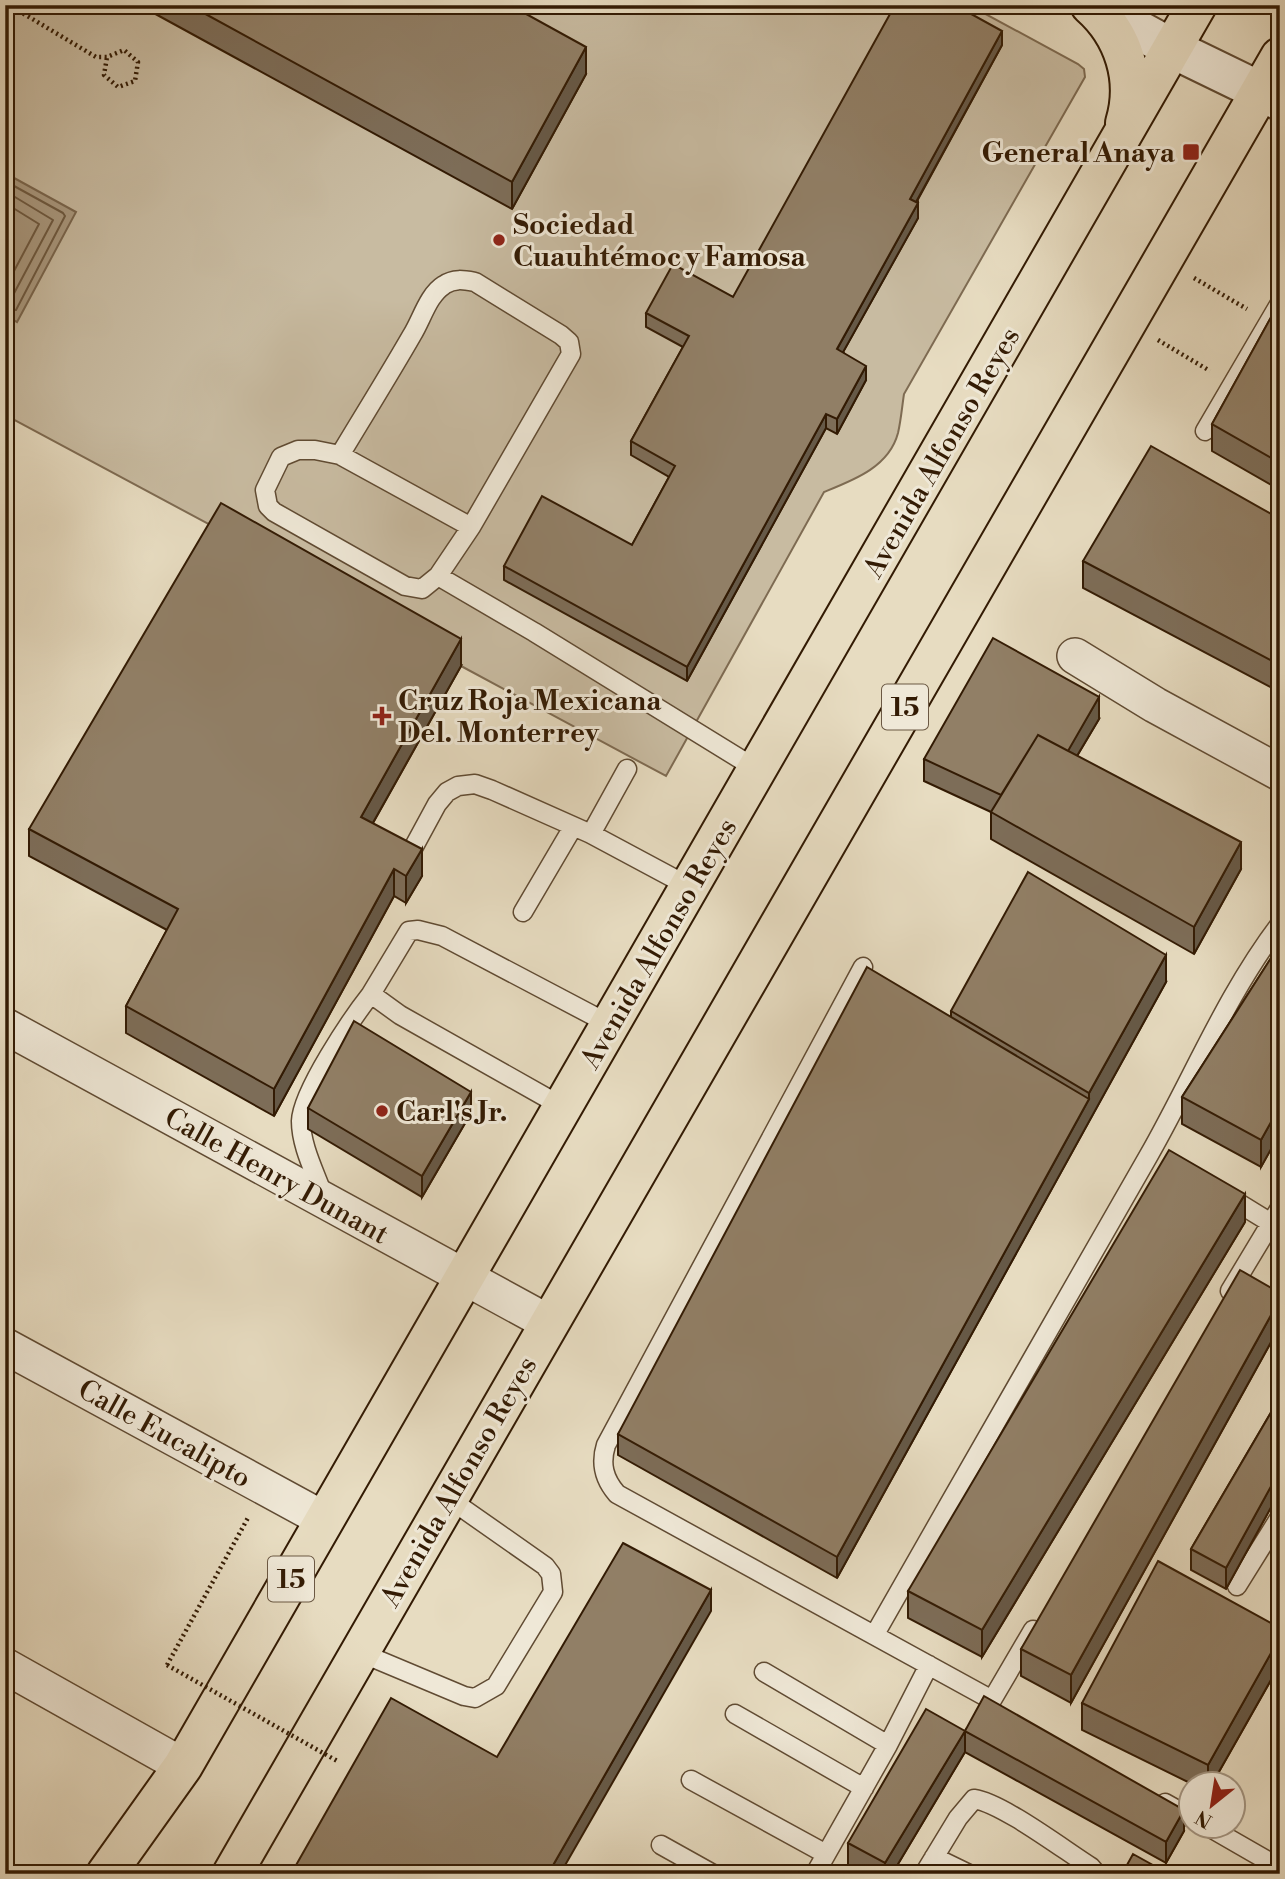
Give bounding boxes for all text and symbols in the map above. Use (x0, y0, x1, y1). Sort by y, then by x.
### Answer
place label: General Anaya (981, 136, 1176, 171)
marker: General Anaya (1181, 142, 1201, 162)
place label: Sociedad Cuauhtémoc y Famosa (513, 208, 807, 275)
marker: Sociedad Cuauhtémoc y Famosa (491, 232, 507, 248)
street label: Avenida Alfonso Reyes (856, 321, 1028, 585)
place label: Cruz Roja Mexicana Del. Monterrey (398, 684, 662, 751)
road number: 15 (882, 684, 928, 730)
marker: Cruz Roja Mexicana Del. Monterrey (372, 706, 392, 726)
street label: Avenida Alfonso Reyes (573, 812, 745, 1076)
place label: Carl's Jr. (396, 1095, 508, 1130)
street label: Calle Henry Dunant (158, 1100, 395, 1252)
marker: Carl's Jr. (374, 1103, 390, 1119)
street label: Avenida Alfonso Reyes (373, 1350, 545, 1614)
street label: Calle Eucalipto (72, 1372, 257, 1496)
road number: 15 (268, 1556, 314, 1602)
north arrow (1176, 1770, 1246, 1840)
text: N (1191, 1805, 1217, 1833)

